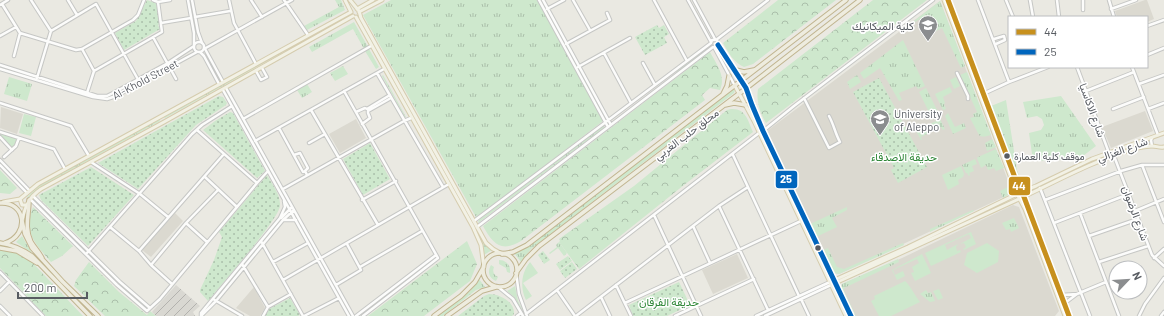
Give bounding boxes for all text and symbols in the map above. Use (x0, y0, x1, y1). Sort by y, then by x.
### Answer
school or university icon: كلية الميكانيك (917, 14, 939, 42)
legend (1008, 16, 1148, 68)
place label: كلية الميكانيك (852, 19, 914, 33)
text: 44 (1044, 24, 1057, 38)
text: 25 (1044, 44, 1057, 58)
street label: Al-Khold Street (110, 56, 180, 102)
street label: شارع الاكاسيا (1075, 81, 1109, 140)
street label: محلق حلب الغربي (651, 105, 723, 166)
place label: University of Aleppo (894, 107, 942, 133)
school or university icon: University of Aleppo (869, 108, 891, 136)
street label: شارع الغزالي (1095, 134, 1151, 168)
park label: حديقة الاصدقاء (871, 150, 937, 164)
place label: موقف كلية العمارة (1014, 150, 1085, 163)
marker: موقف كلية العمارة (1002, 151, 1012, 161)
line badge: 25 (775, 170, 798, 189)
text: 25 (780, 172, 792, 185)
line badge: 44 (1008, 176, 1031, 196)
text: 44 (1012, 179, 1026, 192)
street label: شارع الرضوان (1118, 184, 1152, 243)
unlabelled marker (813, 243, 823, 253)
north arrow (1108, 260, 1148, 300)
text: N (1130, 269, 1145, 282)
scale bar (18, 274, 87, 300)
text: 200 m (24, 280, 56, 294)
park label: حديقة الفرقان (639, 295, 699, 309)

